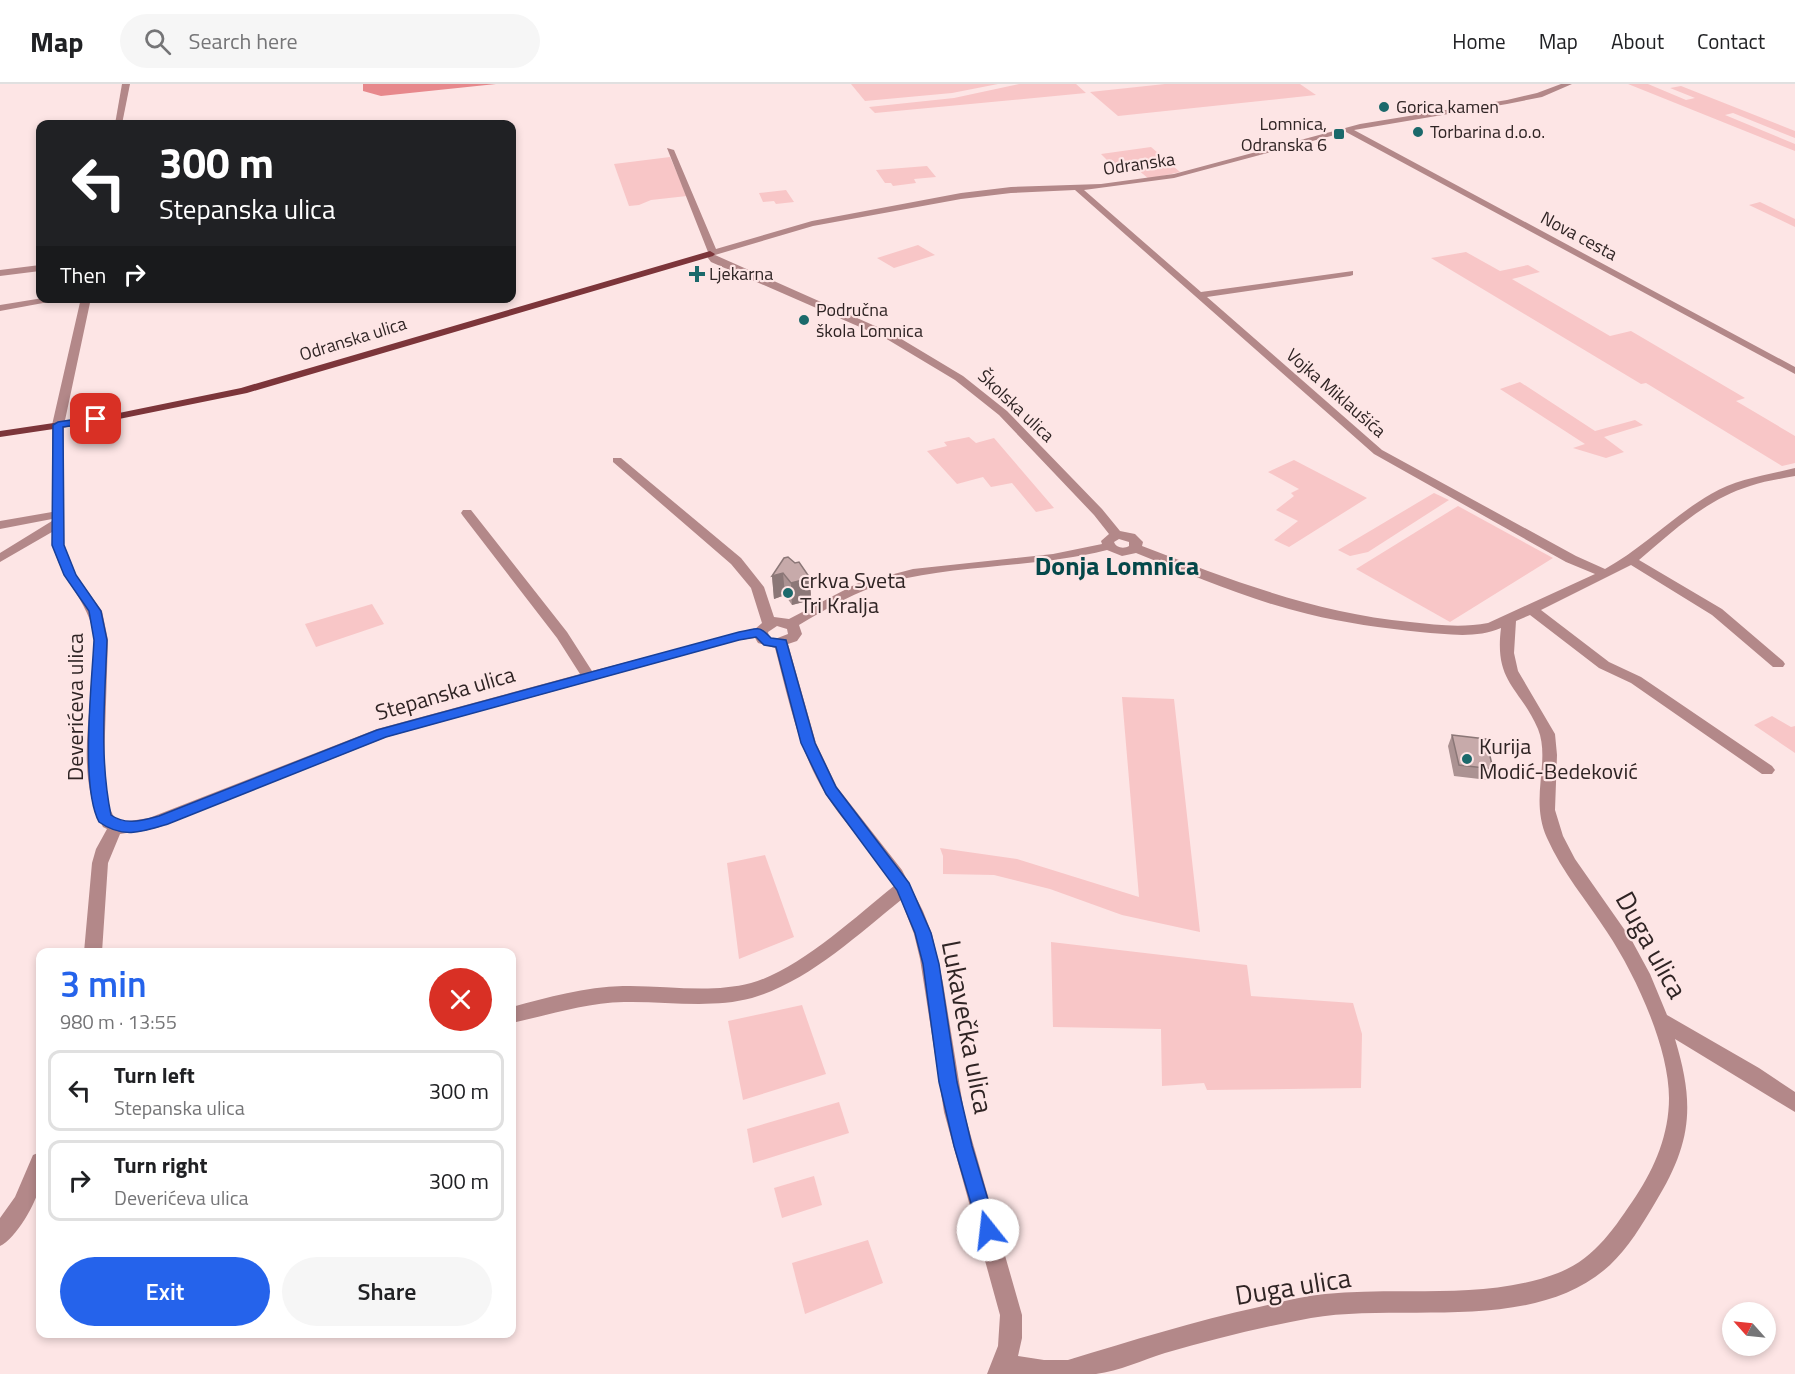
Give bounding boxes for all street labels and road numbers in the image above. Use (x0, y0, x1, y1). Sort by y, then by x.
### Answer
street label: Odranska (1101, 145, 1177, 182)
street label: Nova cesta (1536, 204, 1622, 267)
street label: Odranska ulica (296, 309, 410, 368)
street label: Vojka Miklaušića (1280, 342, 1392, 444)
street label: Školska ulica (972, 363, 1061, 448)
street label: Deverićeva ulica (58, 633, 92, 781)
street label: Stepanska ulica (371, 657, 519, 729)
street label: Duga ulica (1606, 883, 1699, 1006)
street label: Lukavečka ulica (932, 937, 1005, 1117)
street label: Duga ulica (1232, 1256, 1354, 1315)

